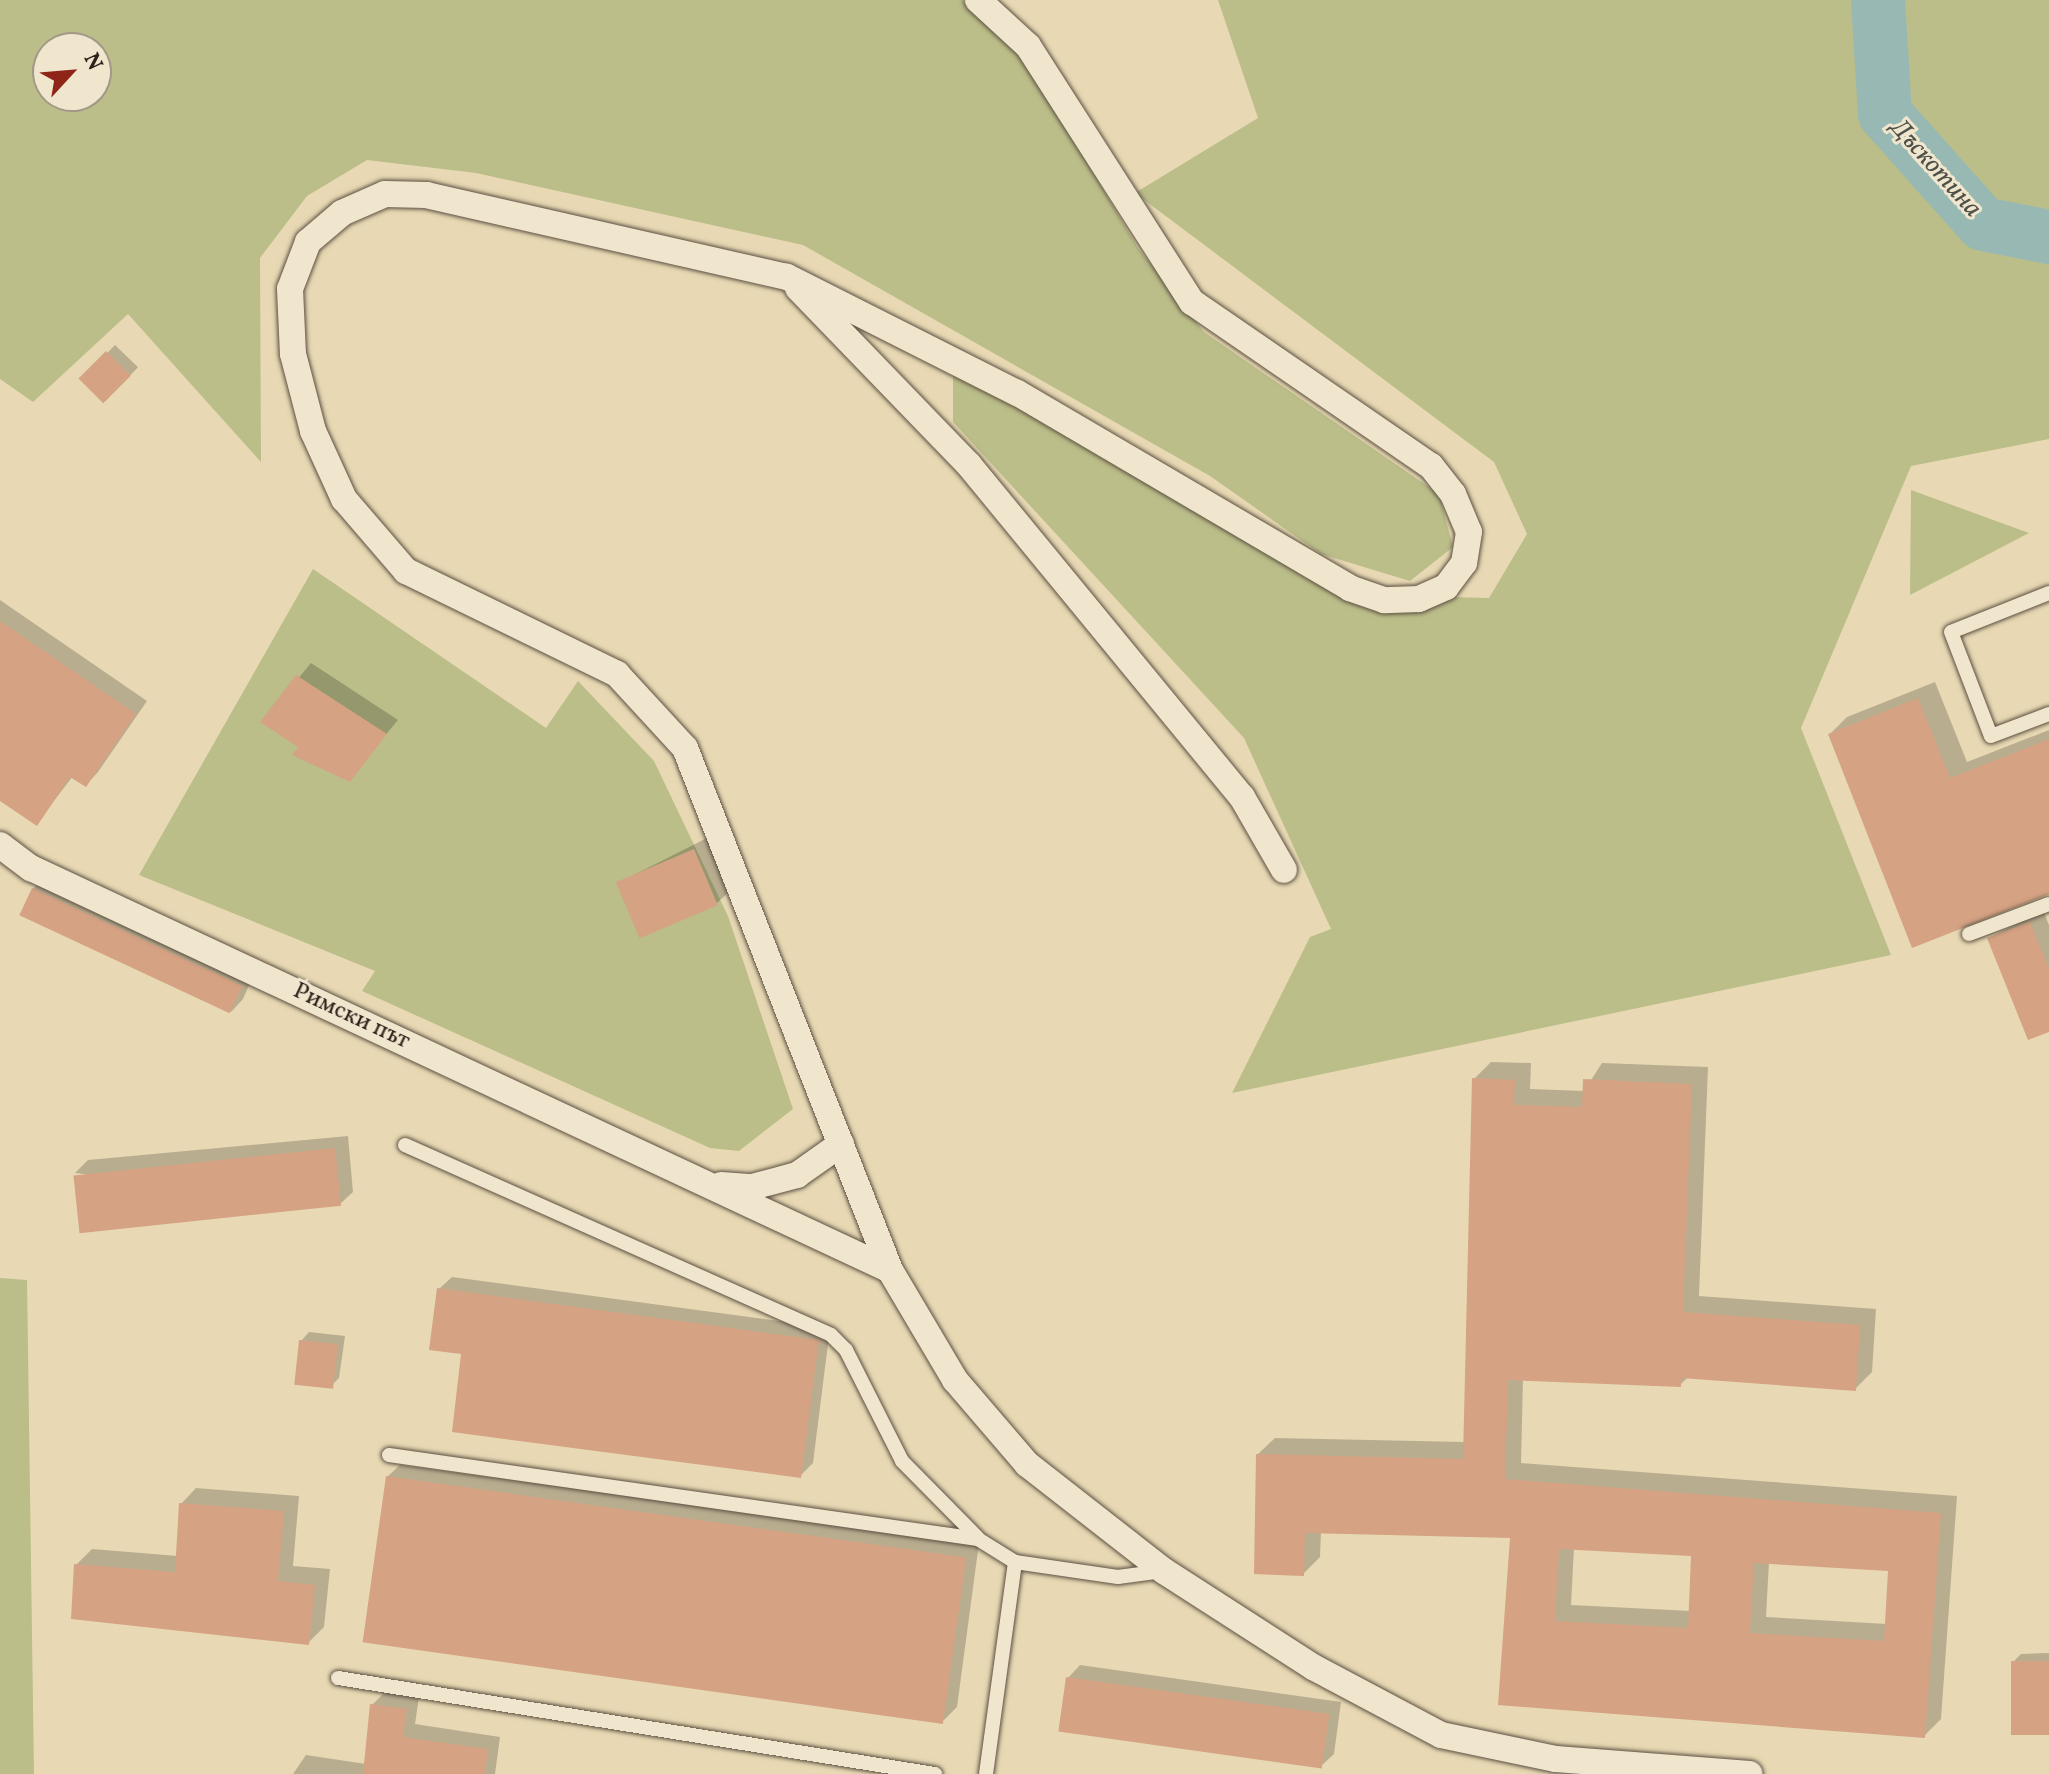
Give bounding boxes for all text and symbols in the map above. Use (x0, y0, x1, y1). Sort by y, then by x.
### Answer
north arrow (32, 32, 112, 112)
text: N (75, 48, 110, 76)
water label: Дъскотина (1883, 113, 1987, 225)
street label: Римски път (288, 977, 414, 1057)

